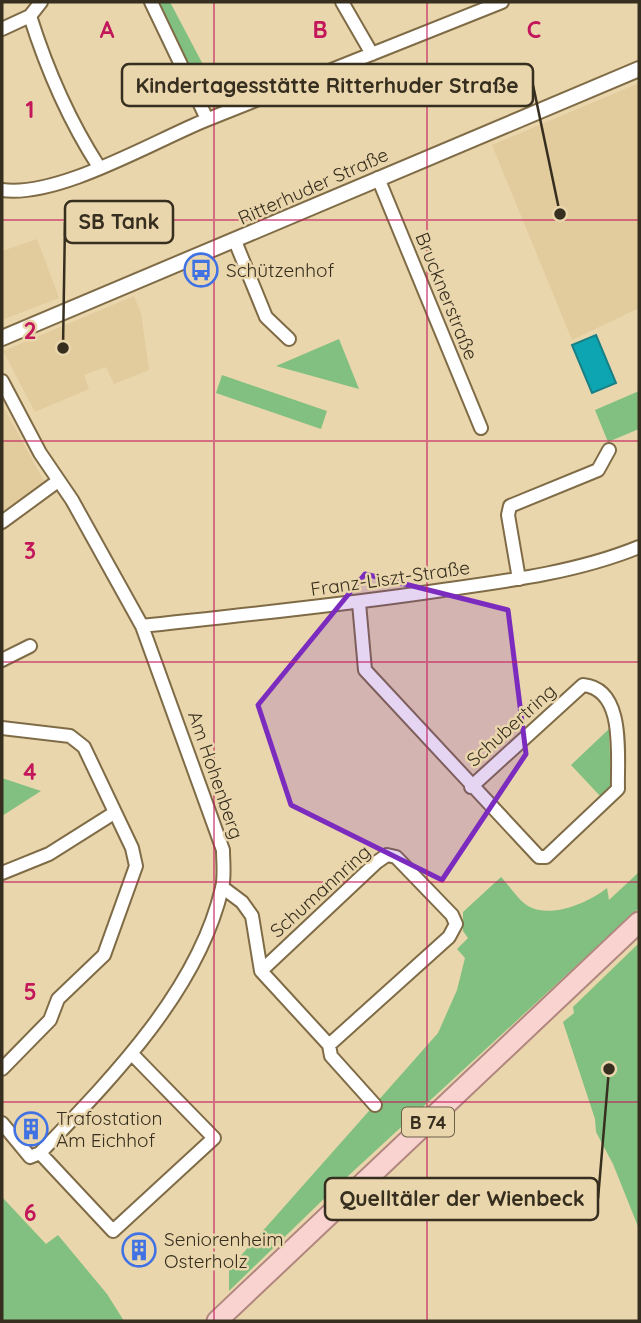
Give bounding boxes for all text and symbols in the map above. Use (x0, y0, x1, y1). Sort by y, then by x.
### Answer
text: A (100, 15, 115, 44)
text: B (312, 15, 328, 44)
text: C (527, 15, 541, 44)
callout: Kindertagesstätte Ritterhuder Straße (122, 64, 533, 106)
text: Kindertagesstätte Ritterhuder Straße (135, 72, 519, 98)
text: 1 (26, 95, 34, 124)
street label: Ritterhuder Straße (234, 142, 392, 230)
callout: SB Tank (65, 201, 173, 243)
text: SB Tank (79, 208, 159, 234)
street label: Brucknerstraße (410, 229, 484, 363)
bus stop icon: Schützenhof (182, 251, 220, 289)
place label: Schützenhof (226, 258, 334, 282)
text: 2 (23, 316, 37, 345)
text: 3 (24, 536, 36, 565)
street label: Franz-Liszt-Straße (309, 555, 471, 601)
street label: Schubertring (461, 678, 561, 772)
street label: Am Hohenberg (183, 708, 249, 842)
text: 4 (23, 757, 37, 786)
street label: Schumannring (265, 840, 375, 942)
text: 5 (23, 977, 37, 1006)
place label: Trafostation Am Eichhof (56, 1106, 162, 1152)
road number: B 74 (402, 1107, 454, 1136)
building icon: Trafostation Am Eichhof (12, 1110, 50, 1148)
callout: Quelltäler der Wienbeck (325, 1178, 598, 1220)
text: Quelltäler der Wienbeck (339, 1185, 585, 1211)
text: 6 (24, 1198, 36, 1227)
place label: Seniorenheim Osterholz (164, 1227, 283, 1273)
building icon: Seniorenheim Osterholz (120, 1231, 158, 1269)

